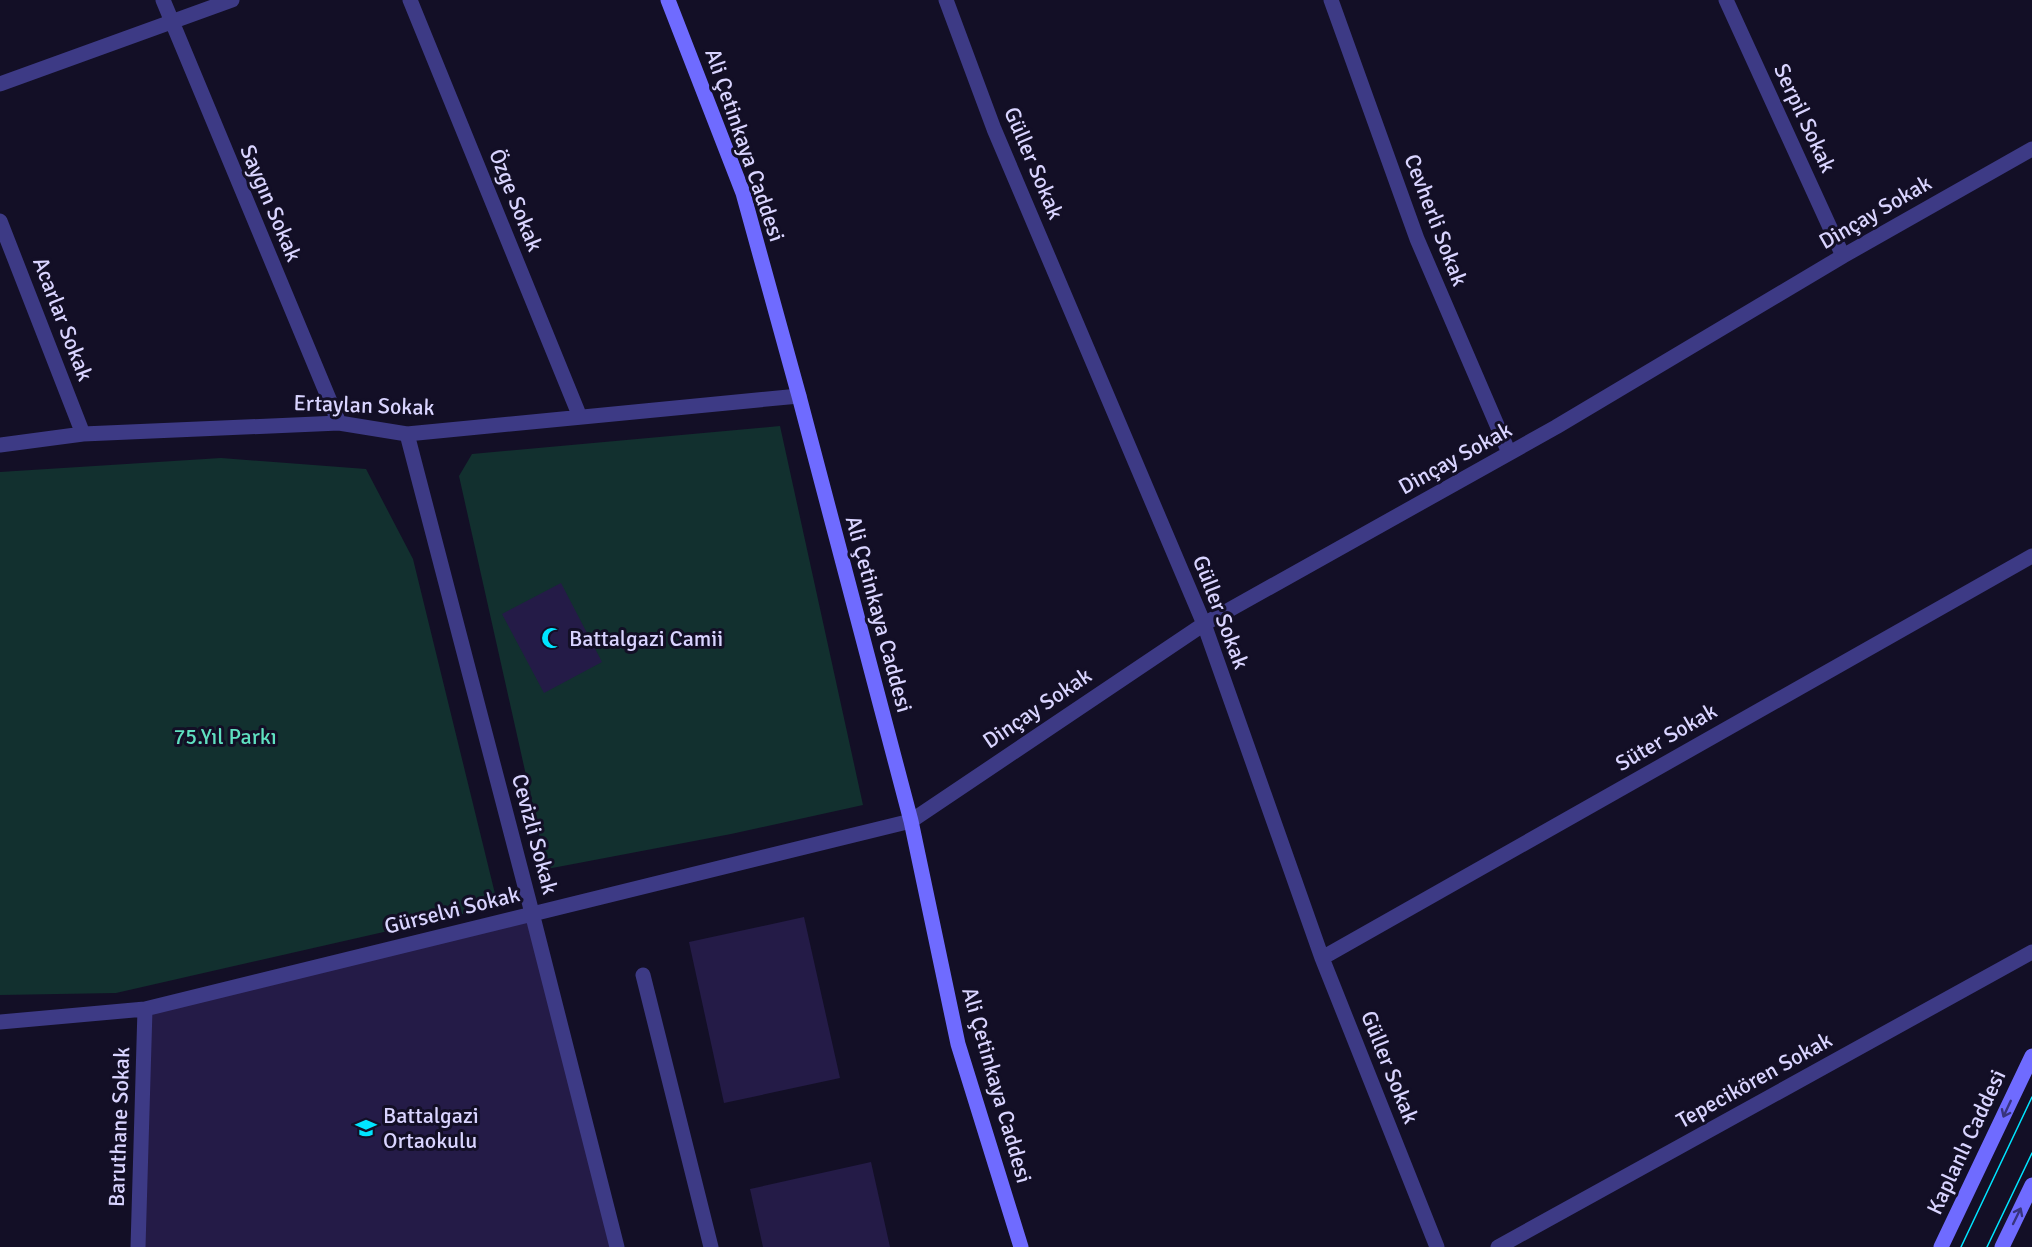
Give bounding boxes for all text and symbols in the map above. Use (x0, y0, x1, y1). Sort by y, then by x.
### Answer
street label: Ali Çetinkaya Caddesi (699, 45, 791, 245)
street label: Serpil Sokak (1768, 59, 1842, 177)
street label: Güller Sokak (998, 103, 1070, 223)
street label: Saygın Sokak (234, 140, 308, 266)
street label: Özge Sokak (483, 145, 549, 255)
street label: Cevherli Sokak (1398, 150, 1474, 290)
street label: Dinçay Sokak (1814, 169, 1936, 255)
street label: Acarlar Sokak (27, 253, 99, 385)
street label: Ertaylan Sokak (293, 389, 435, 421)
street label: Dinçay Sokak (1394, 416, 1516, 500)
street label: Ali Çetinkaya Caddesi (840, 513, 918, 715)
street label: Güller Sokak (1187, 551, 1255, 673)
place label: Battalgazi Camii (569, 625, 723, 652)
mosque icon: Battalgazi Camii (540, 626, 564, 650)
street label: Dinçay Sokak (977, 662, 1097, 754)
street label: Süter Sokak (1610, 697, 1722, 777)
park label: 75.Yıl Parkı (173, 723, 277, 750)
street label: Cevizli Sokak (506, 771, 564, 897)
street label: Gürselvi Sokak (382, 880, 522, 940)
street label: Ali Çetinkaya Caddesi (956, 984, 1038, 1186)
street label: Güller Sokak (1355, 1007, 1425, 1127)
street label: Tepecikören Sokak (1671, 1026, 1837, 1134)
street label: Baruthane Sokak (103, 1046, 135, 1208)
street label: Kaplanlı Caddesi (1921, 1065, 2011, 1219)
one-way arrow (2000, 1099, 2012, 1117)
place label: Battalgazi Ortaokulu (383, 1102, 479, 1154)
school or university icon: Battalgazi Ortaokulu (354, 1116, 378, 1140)
one-way arrow (2012, 1208, 2024, 1226)

